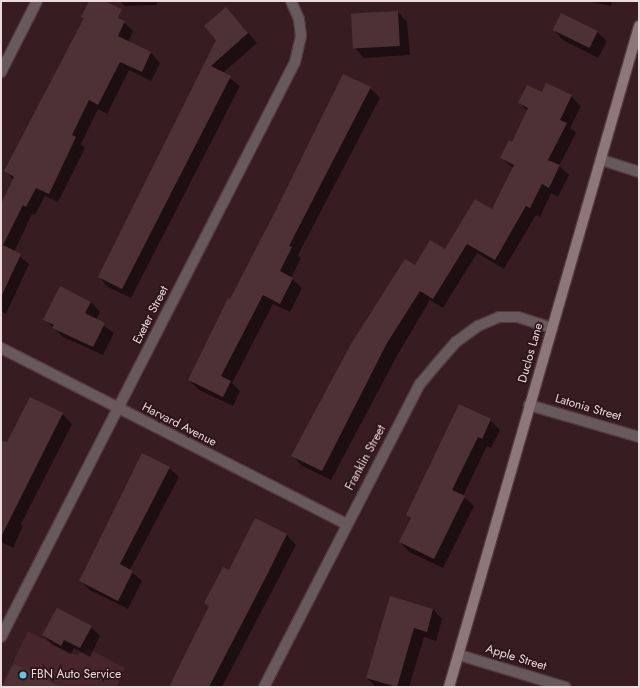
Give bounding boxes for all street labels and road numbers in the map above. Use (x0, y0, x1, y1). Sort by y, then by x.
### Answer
street label: Exeter Street (130, 284, 172, 346)
street label: Duclos Lane (516, 321, 546, 385)
street label: Latonia Street (553, 392, 623, 424)
street label: Harvard Avenue (139, 400, 219, 450)
street label: Franklin Street (343, 423, 389, 493)
street label: Apple Street (484, 642, 548, 674)

